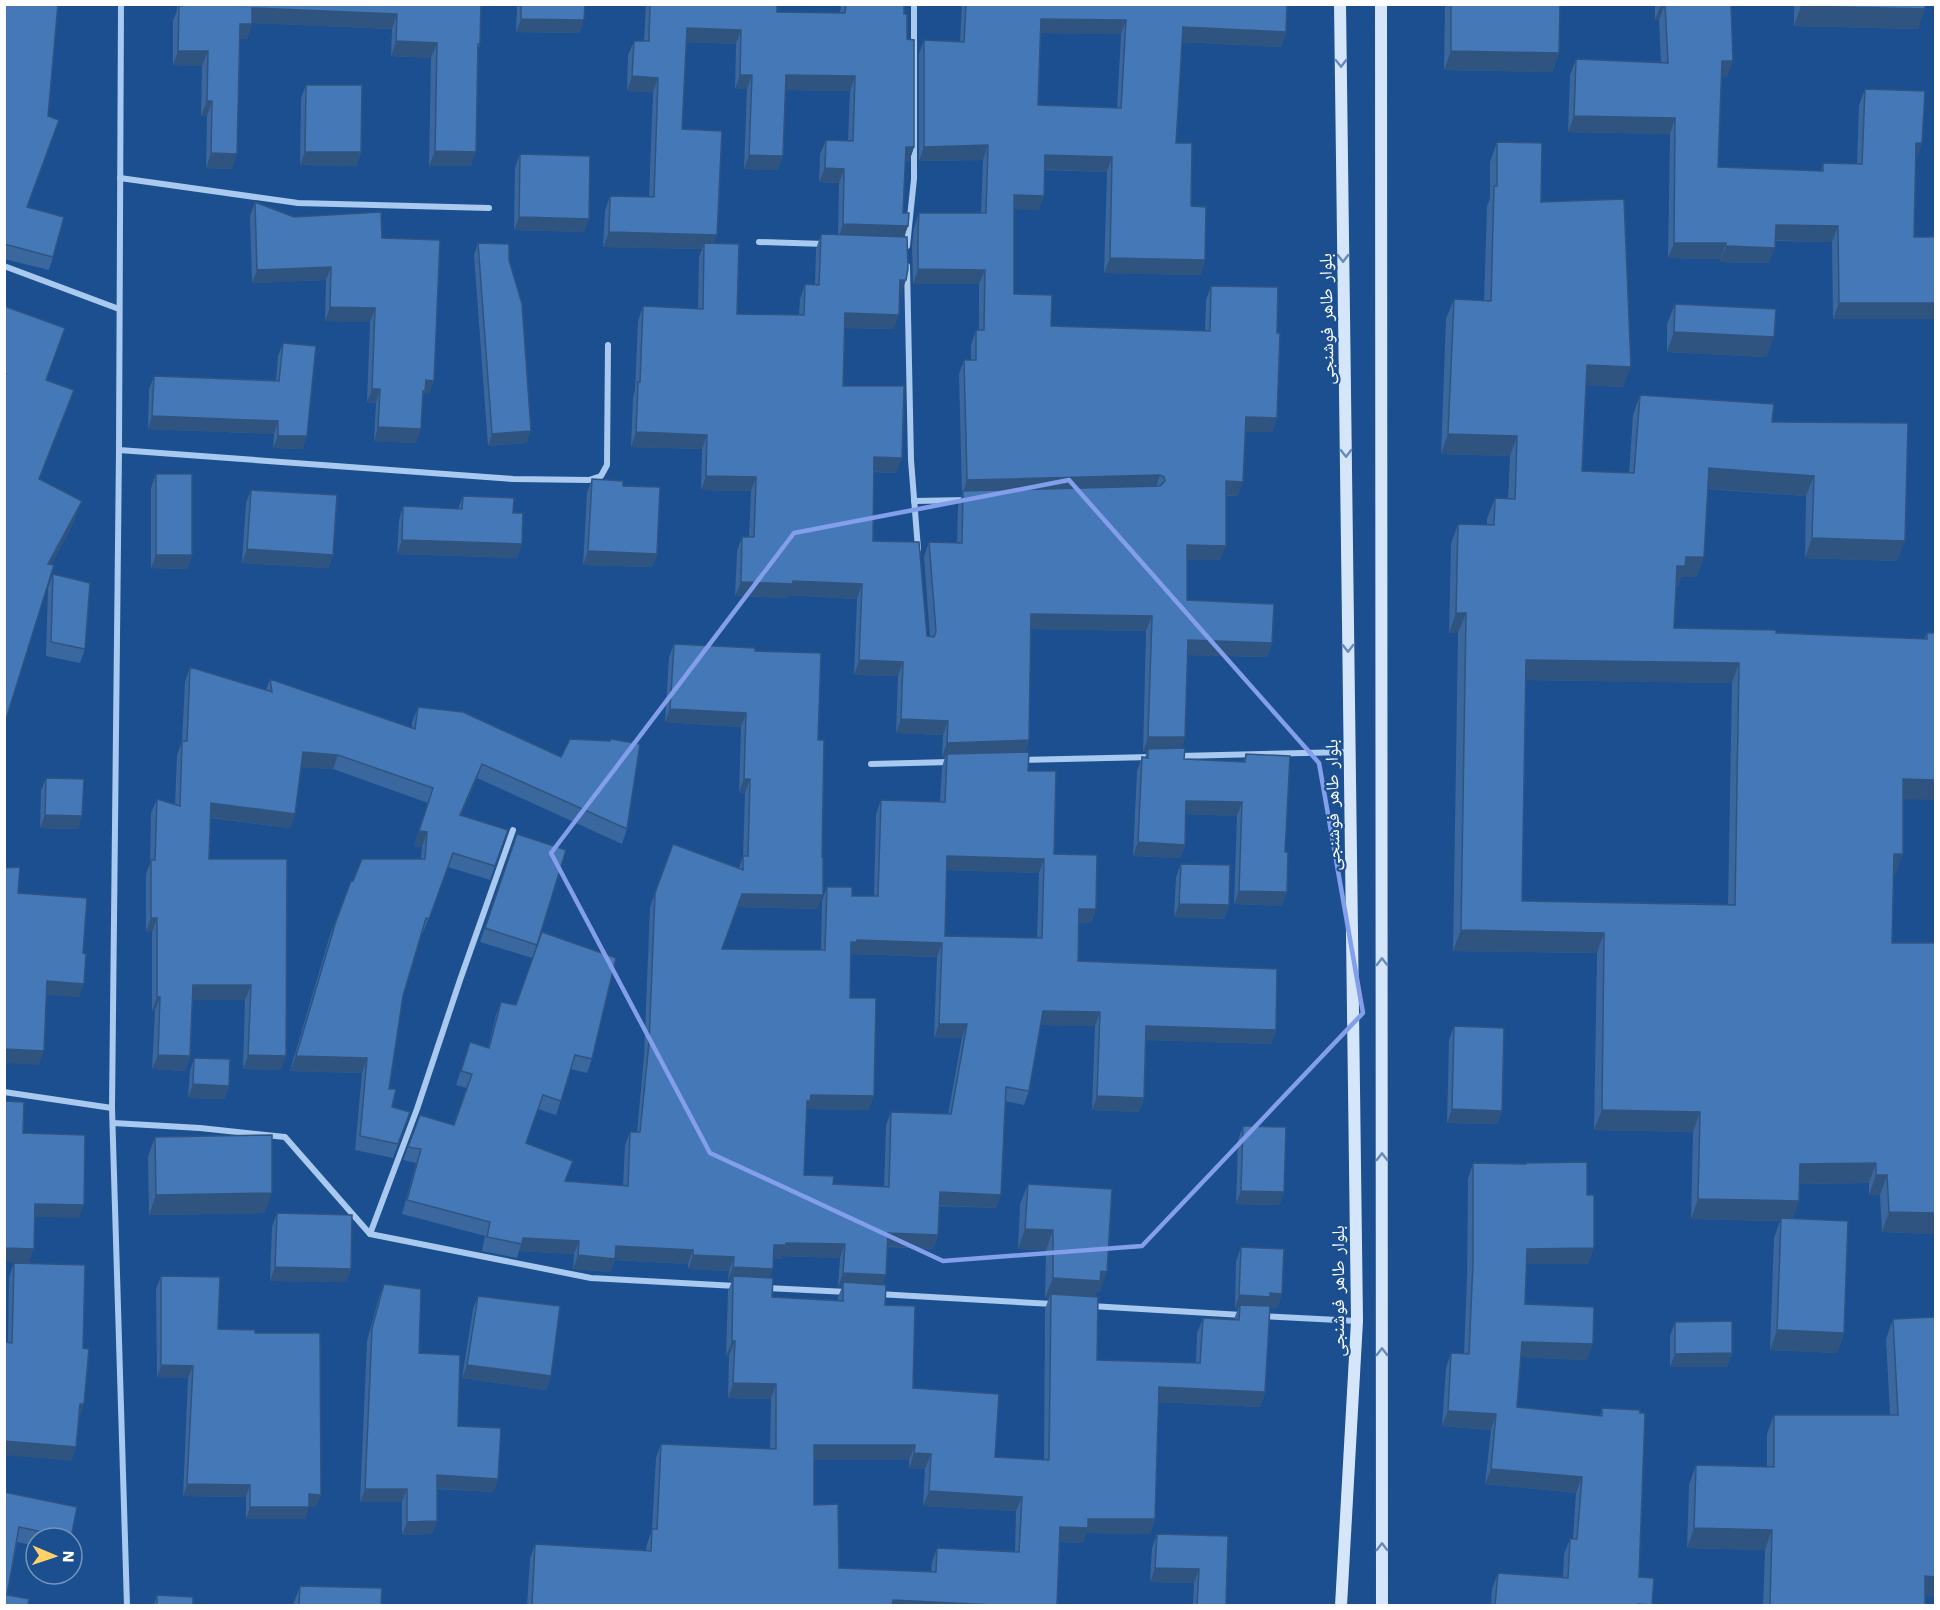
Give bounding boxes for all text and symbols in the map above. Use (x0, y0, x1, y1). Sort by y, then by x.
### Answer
one-way arrow (1335, 58, 1347, 67)
street label: بلوار طاهر فوشنجی (1314, 253, 1339, 385)
one-way arrow (1337, 253, 1349, 262)
one-way arrow (1340, 448, 1352, 457)
one-way arrow (1342, 643, 1354, 652)
street label: بلوار طاهر فوشنجی (1320, 739, 1345, 871)
one-way arrow (1376, 958, 1388, 967)
one-way arrow (1376, 1153, 1388, 1162)
street label: بلوار طاهر فوشنجی (1327, 1225, 1349, 1357)
one-way arrow (1376, 1348, 1388, 1357)
north arrow (24, 1526, 84, 1586)
one-way arrow (1376, 1543, 1388, 1552)
text: N (59, 1550, 78, 1563)

